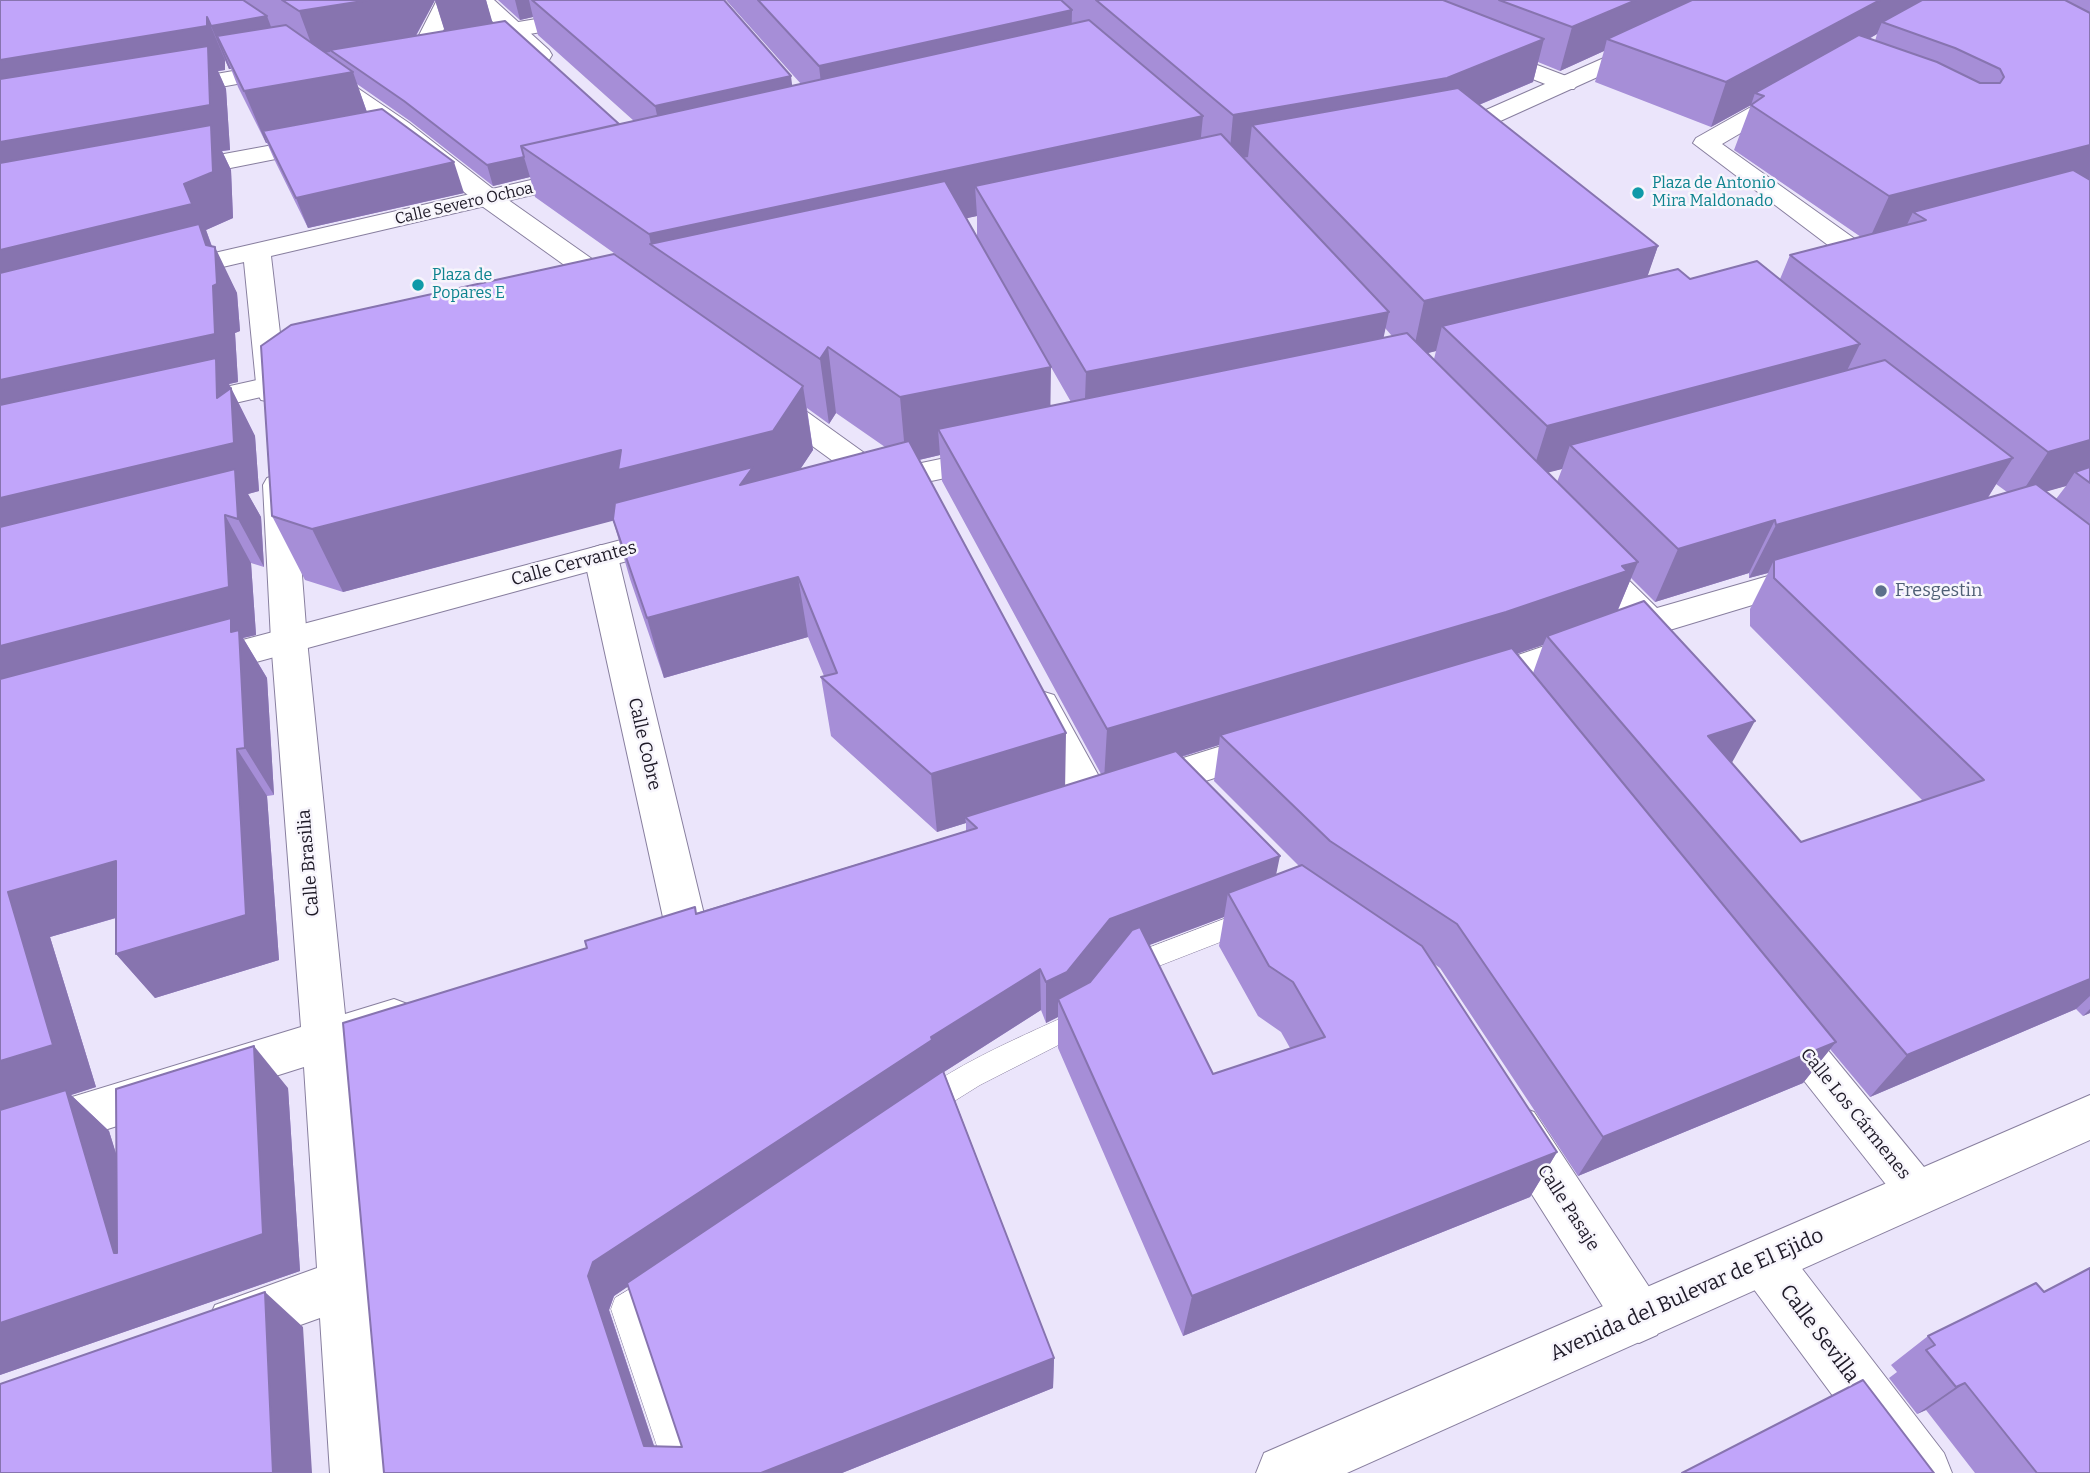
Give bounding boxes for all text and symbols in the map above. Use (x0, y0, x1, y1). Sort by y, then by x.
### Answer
place label: Plaza de Antonio Mira Maldonado (1652, 174, 1776, 212)
street label: Calle Severo Ochoa (393, 179, 535, 229)
marker: Plaza de Antonio Mira Maldonado (1630, 185, 1646, 201)
place label: Plaza de Popares E (432, 266, 505, 304)
marker: Plaza de Popares E (410, 277, 426, 293)
street label: Calle Cervantes (509, 537, 639, 591)
place label: Fresgestin (1895, 580, 1982, 602)
marker: Fresgestin (1873, 583, 1889, 599)
street label: Calle Cobre (623, 696, 665, 792)
street label: Calle Brasilia (294, 809, 324, 917)
street label: Calle Los Cármenes (1795, 1044, 1915, 1184)
street label: Calle Pasaje (1532, 1161, 1604, 1255)
street label: Avenida del Bulevar de El Ejido (1546, 1223, 1828, 1367)
street label: Calle Sevilla (1774, 1280, 1864, 1388)

